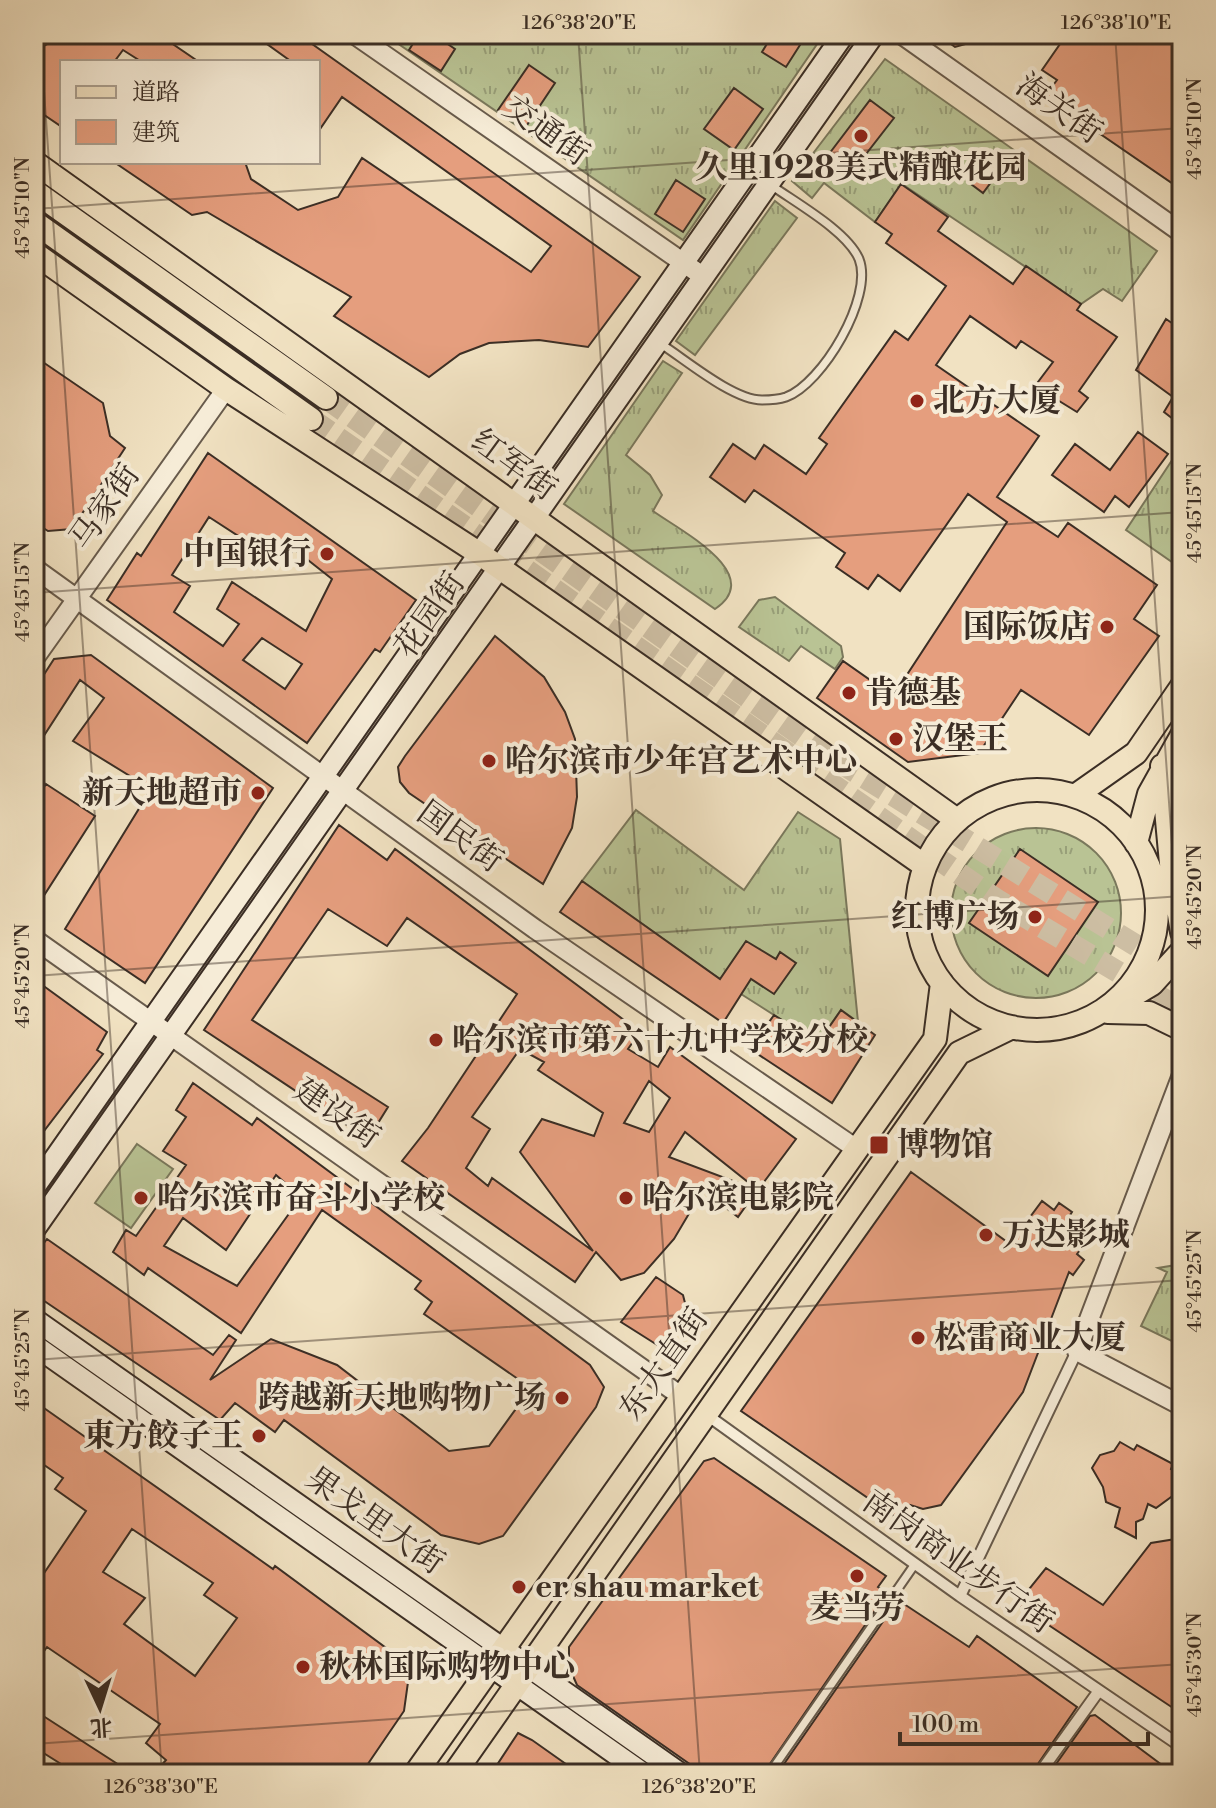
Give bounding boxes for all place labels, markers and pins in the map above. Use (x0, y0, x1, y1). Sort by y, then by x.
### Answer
marker: 久里1928美式精酿花园 (852, 127, 870, 145)
place label: 久里1928美式精酿花园 (695, 148, 1027, 188)
place label: 北方大厦 (933, 381, 1061, 421)
marker: 北方大厦 (908, 392, 926, 410)
place label: 中国银行 (183, 534, 311, 574)
marker: 中国银行 (318, 545, 336, 563)
place label: 国际饭店 (963, 607, 1091, 647)
marker: 国际饭店 (1098, 618, 1116, 636)
place label: 肯德基 (865, 673, 961, 713)
marker: 肯德基 (840, 684, 858, 702)
place label: 汉堡王 (912, 719, 1008, 759)
marker: 汉堡王 (887, 730, 905, 748)
place label: 哈尔滨市少年宫艺术中心 (505, 741, 857, 781)
marker: 哈尔滨市少年宫艺术中心 (480, 752, 498, 770)
place label: 新天地超市 (82, 773, 242, 813)
marker: 新天地超市 (249, 784, 267, 802)
place label: 红博广场 (891, 897, 1019, 937)
marker: 红博广场 (1026, 908, 1044, 926)
place label: 哈尔滨市第六十九中学校分校 (452, 1020, 868, 1060)
marker: 哈尔滨市第六十九中学校分校 (427, 1031, 445, 1049)
place label: 博物馆 (897, 1125, 993, 1165)
marker: 博物馆 (868, 1134, 890, 1156)
place label: 哈尔滨市奋斗小学校 (157, 1178, 445, 1218)
place label: 哈尔滨电影院 (642, 1178, 834, 1218)
marker: 哈尔滨市奋斗小学校 (132, 1189, 150, 1207)
marker: 哈尔滨电影院 (617, 1189, 635, 1207)
place label: 万达影城 (1002, 1215, 1130, 1255)
marker: 万达影城 (977, 1226, 995, 1244)
place label: 松雷商业大厦 (934, 1318, 1126, 1358)
marker: 松雷商业大厦 (909, 1329, 927, 1347)
place label: 跨越新天地购物广场 (258, 1378, 546, 1418)
marker: 跨越新天地购物广场 (553, 1389, 571, 1407)
place label: 東方餃子王 (83, 1416, 243, 1456)
marker: 東方餃子王 (250, 1427, 268, 1445)
place label: er shau market (535, 1567, 760, 1607)
marker: 麦当劳 (848, 1567, 866, 1585)
marker: er shau market (510, 1578, 528, 1596)
place label: 麦当劳 (809, 1588, 905, 1628)
place label: 秋林国际购物中心 (319, 1647, 575, 1687)
marker: 秋林国际购物中心 (294, 1658, 312, 1676)

